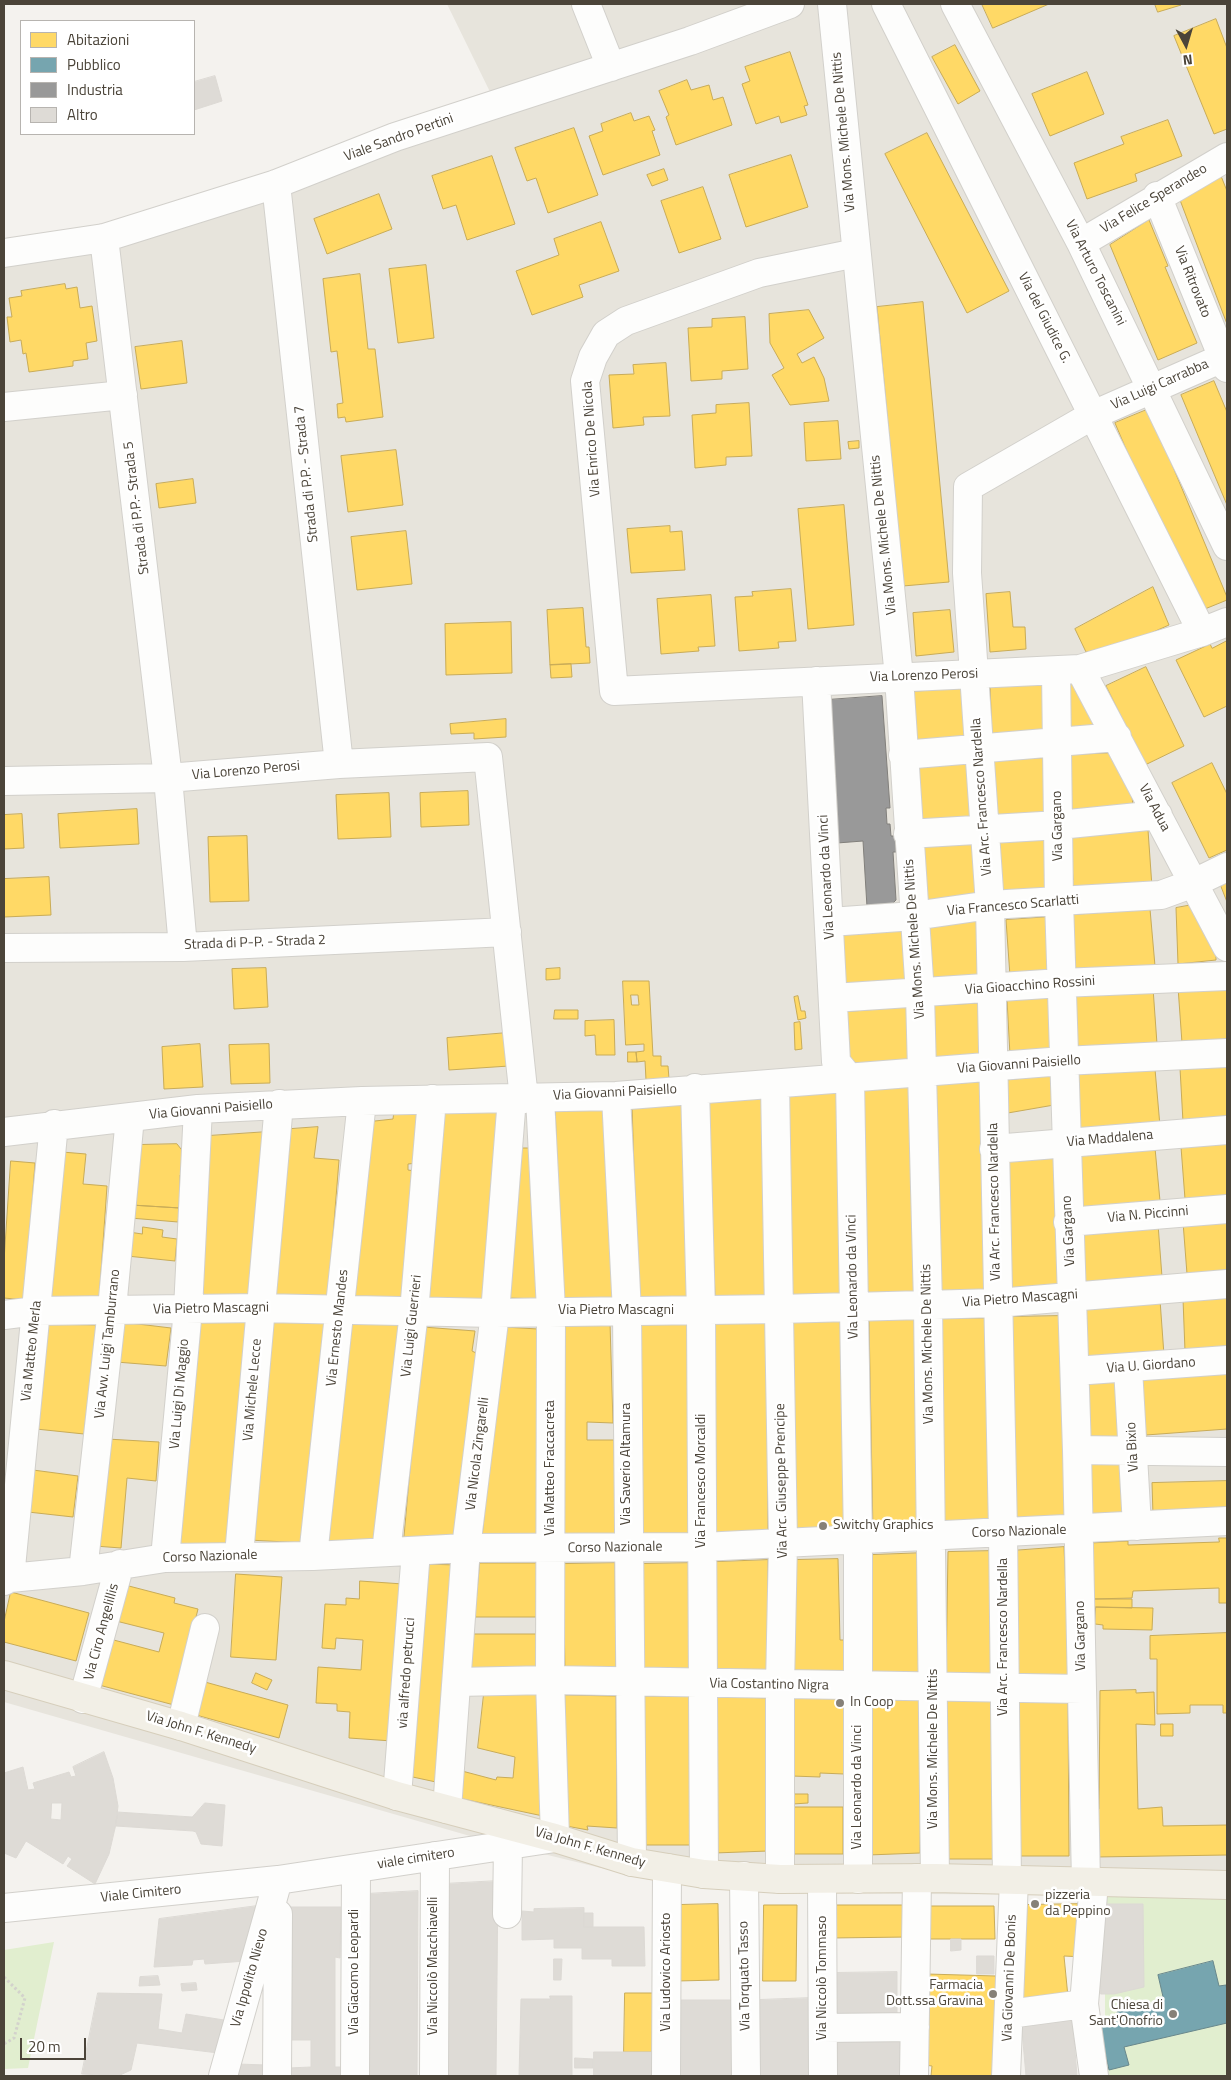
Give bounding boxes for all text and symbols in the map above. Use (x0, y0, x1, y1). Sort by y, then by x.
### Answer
legend (20, 20, 195, 135)
north arrow (1161, 20, 1211, 70)
text: Abitazioni (67, 28, 129, 51)
text: N (1182, 49, 1194, 71)
street label: Via Mons. Michele De Nittis (829, 51, 859, 213)
text: Pubblico (67, 53, 121, 76)
text: Industria (67, 78, 123, 101)
text: Altro (67, 103, 98, 126)
street label: Viale Sandro Pertini (342, 110, 456, 166)
street label: Via Felice Sperandeo (1098, 161, 1210, 237)
street label: Via Arturo Toscanini (1061, 217, 1129, 329)
street label: Via Ritrovato (1170, 244, 1214, 320)
street label: Via del Giudice G. (1014, 270, 1074, 366)
street label: Via Luigi Carrabba (1109, 356, 1211, 414)
street label: Via Enrico De Nicola (580, 380, 604, 498)
street label: Strada di P.P. - Strada 7 (291, 405, 323, 543)
street label: Strada di P.P.- Strada 5 (120, 440, 154, 576)
street label: Via Mons. Michele De Nittis (867, 454, 901, 616)
street label: Via Lorenzo Perosi (870, 666, 978, 686)
street label: Via Arc. Francesco Nardella (968, 718, 996, 876)
street label: Via Lorenzo Perosi (191, 758, 301, 784)
street label: Via Adua (1135, 781, 1173, 835)
street label: Via Gargano (1049, 790, 1067, 862)
street label: Via Leonardo da Vinci (815, 814, 839, 940)
street label: Via Mons. Michele De Nittis (901, 858, 929, 1020)
street label: Via Francesco Scarlatti (946, 892, 1080, 920)
street label: Strada di P-P. - Strada 2 (184, 932, 326, 954)
street label: Via Gioacchino Rossini (964, 973, 1096, 999)
street label: Via Giovanni Paisiello (957, 1052, 1081, 1078)
street label: Via Giovanni Paisiello (553, 1081, 677, 1105)
street label: Via Giovanni Paisiello (149, 1096, 273, 1124)
street label: Via Arc. Francesco Nardella (985, 1123, 1005, 1281)
street label: Via Maddalena (1066, 1127, 1154, 1151)
street label: Via Gargano (1059, 1195, 1079, 1267)
street label: Via N. Piccinni (1107, 1203, 1189, 1227)
street label: Via Leonardo da Vinci (844, 1214, 862, 1340)
street label: Via Mons. Michele De Nittis (918, 1264, 938, 1424)
street label: Via Avv. Luigi Tamburrano (92, 1268, 124, 1420)
street label: Via Ernesto Mandes (323, 1269, 353, 1387)
street label: Via Luigi Guerrieri (398, 1274, 426, 1378)
street label: Via Pietro Mascagni (962, 1287, 1078, 1311)
street label: Via Matteo Merla (18, 1300, 46, 1402)
street label: Via Pietro Mascagni (153, 1300, 269, 1318)
street label: Via Pietro Mascagni (558, 1303, 674, 1319)
street label: Via Luigi Di Maggio (167, 1338, 193, 1450)
street label: Via Michele Lecce (240, 1338, 266, 1442)
street label: Via U. Giordano (1106, 1355, 1196, 1377)
street label: Via Nicola Zingarelli (463, 1396, 493, 1512)
street label: Via Matteo Fraccacreta (543, 1400, 559, 1536)
street label: Via Saverio Altamura (619, 1403, 635, 1525)
street label: Via Arc. Giuseppe Prencipe (772, 1403, 792, 1559)
street label: Via Francesco Morcaldi (694, 1414, 710, 1548)
street label: Via Bixio (1123, 1422, 1143, 1472)
place label: Switchy Graphics (833, 1518, 934, 1534)
marker: Switchy Graphics (817, 1520, 829, 1532)
street label: Corso Nazionale (971, 1522, 1067, 1542)
street label: Corso Nazionale (567, 1539, 663, 1557)
street label: Corso Nazionale (162, 1547, 258, 1567)
street label: Via Arc. Francesco Nardella (996, 1558, 1012, 1716)
street label: Via Ciro Angelillis (81, 1582, 123, 1682)
street label: Via Gargano (1072, 1600, 1090, 1672)
street label: via alfredo petrucci (395, 1617, 419, 1729)
street label: Via Mons. Michele De Nittis (926, 1669, 942, 1829)
street label: Via Costantino Nigra (709, 1676, 829, 1694)
place label: In Coop (850, 1695, 894, 1711)
marker: In Coop (834, 1697, 846, 1709)
street label: Via John F. Kennedy (144, 1708, 258, 1758)
street label: Via Leonardo da Vinci (850, 1725, 866, 1849)
street label: Via John F. Kennedy (533, 1824, 647, 1872)
street label: viale cimitero (376, 1845, 456, 1873)
street label: Viale Cimitero (100, 1881, 182, 1907)
place label: pizzeria da Peppino (1045, 1888, 1111, 1920)
street label: Via Niccolò Macchiavelli (426, 1897, 442, 2035)
marker: pizzeria da Peppino (1029, 1898, 1041, 1910)
street label: Via Giacomo Leopardi (347, 1909, 363, 2035)
street label: Via Ludovico Ariosto (659, 1913, 675, 2031)
street label: Via Giovanni De Bonis (999, 1914, 1021, 2042)
street label: Via Niccolò Tommaso (815, 1916, 831, 2040)
street label: Via Torquato Tasso (736, 1921, 754, 2031)
street label: Via Ippolito Nievo (228, 1927, 272, 2029)
place label: Farmacia Dott.ssa Gravina (886, 1978, 983, 2010)
marker: Farmacia Dott.ssa Gravina (987, 1988, 999, 2000)
place label: Chiesa di Sant'Onofrio (1089, 1998, 1163, 2030)
marker: Chiesa di Sant'Onofrio (1167, 2008, 1179, 2020)
scale bar (22, 2028, 89, 2060)
text: 20 m (28, 2035, 61, 2058)

